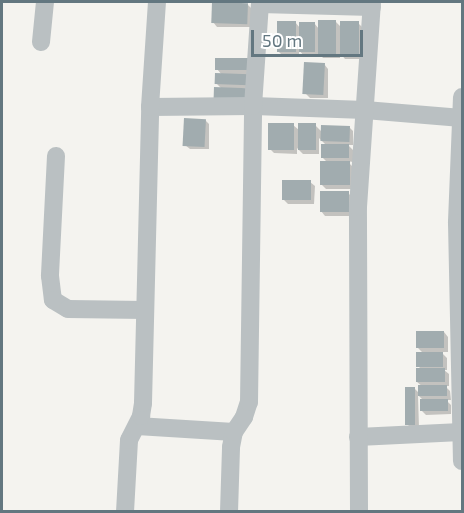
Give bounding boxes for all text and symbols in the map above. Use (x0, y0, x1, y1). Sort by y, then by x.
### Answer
scale bar (254, 18, 366, 56)
text: 50 m (262, 29, 302, 51)

